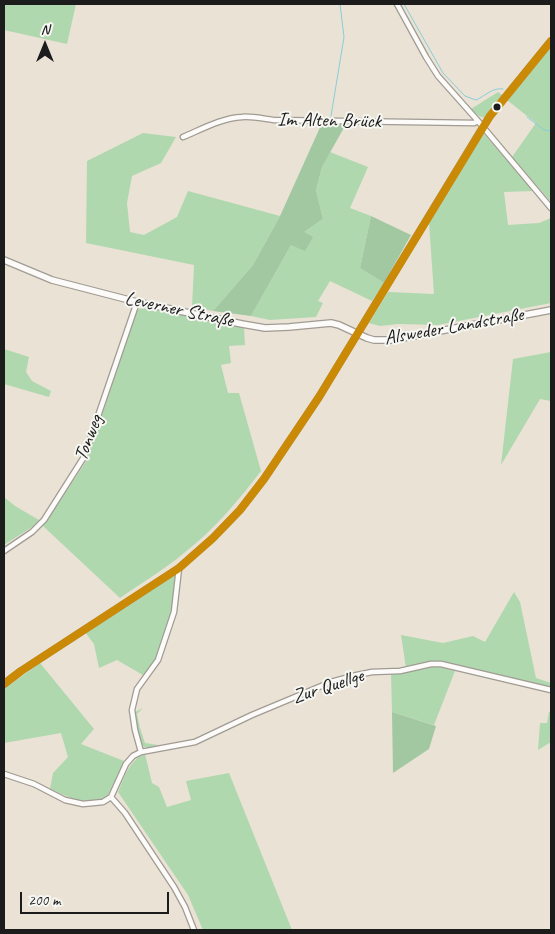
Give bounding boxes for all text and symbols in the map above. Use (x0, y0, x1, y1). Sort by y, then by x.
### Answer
north arrow (20, 20, 70, 70)
text: N (41, 21, 49, 38)
unlabelled marker (492, 102, 502, 112)
street label: Im Alten Brück (277, 108, 381, 134)
street label: Leverner Straße (123, 287, 235, 333)
street label: Alsweder Landstraße (383, 303, 525, 351)
street label: Tonweg (69, 412, 109, 464)
street label: Zur Quellge (289, 664, 367, 710)
scale bar (22, 882, 171, 914)
text: 200 m (28, 891, 60, 910)

